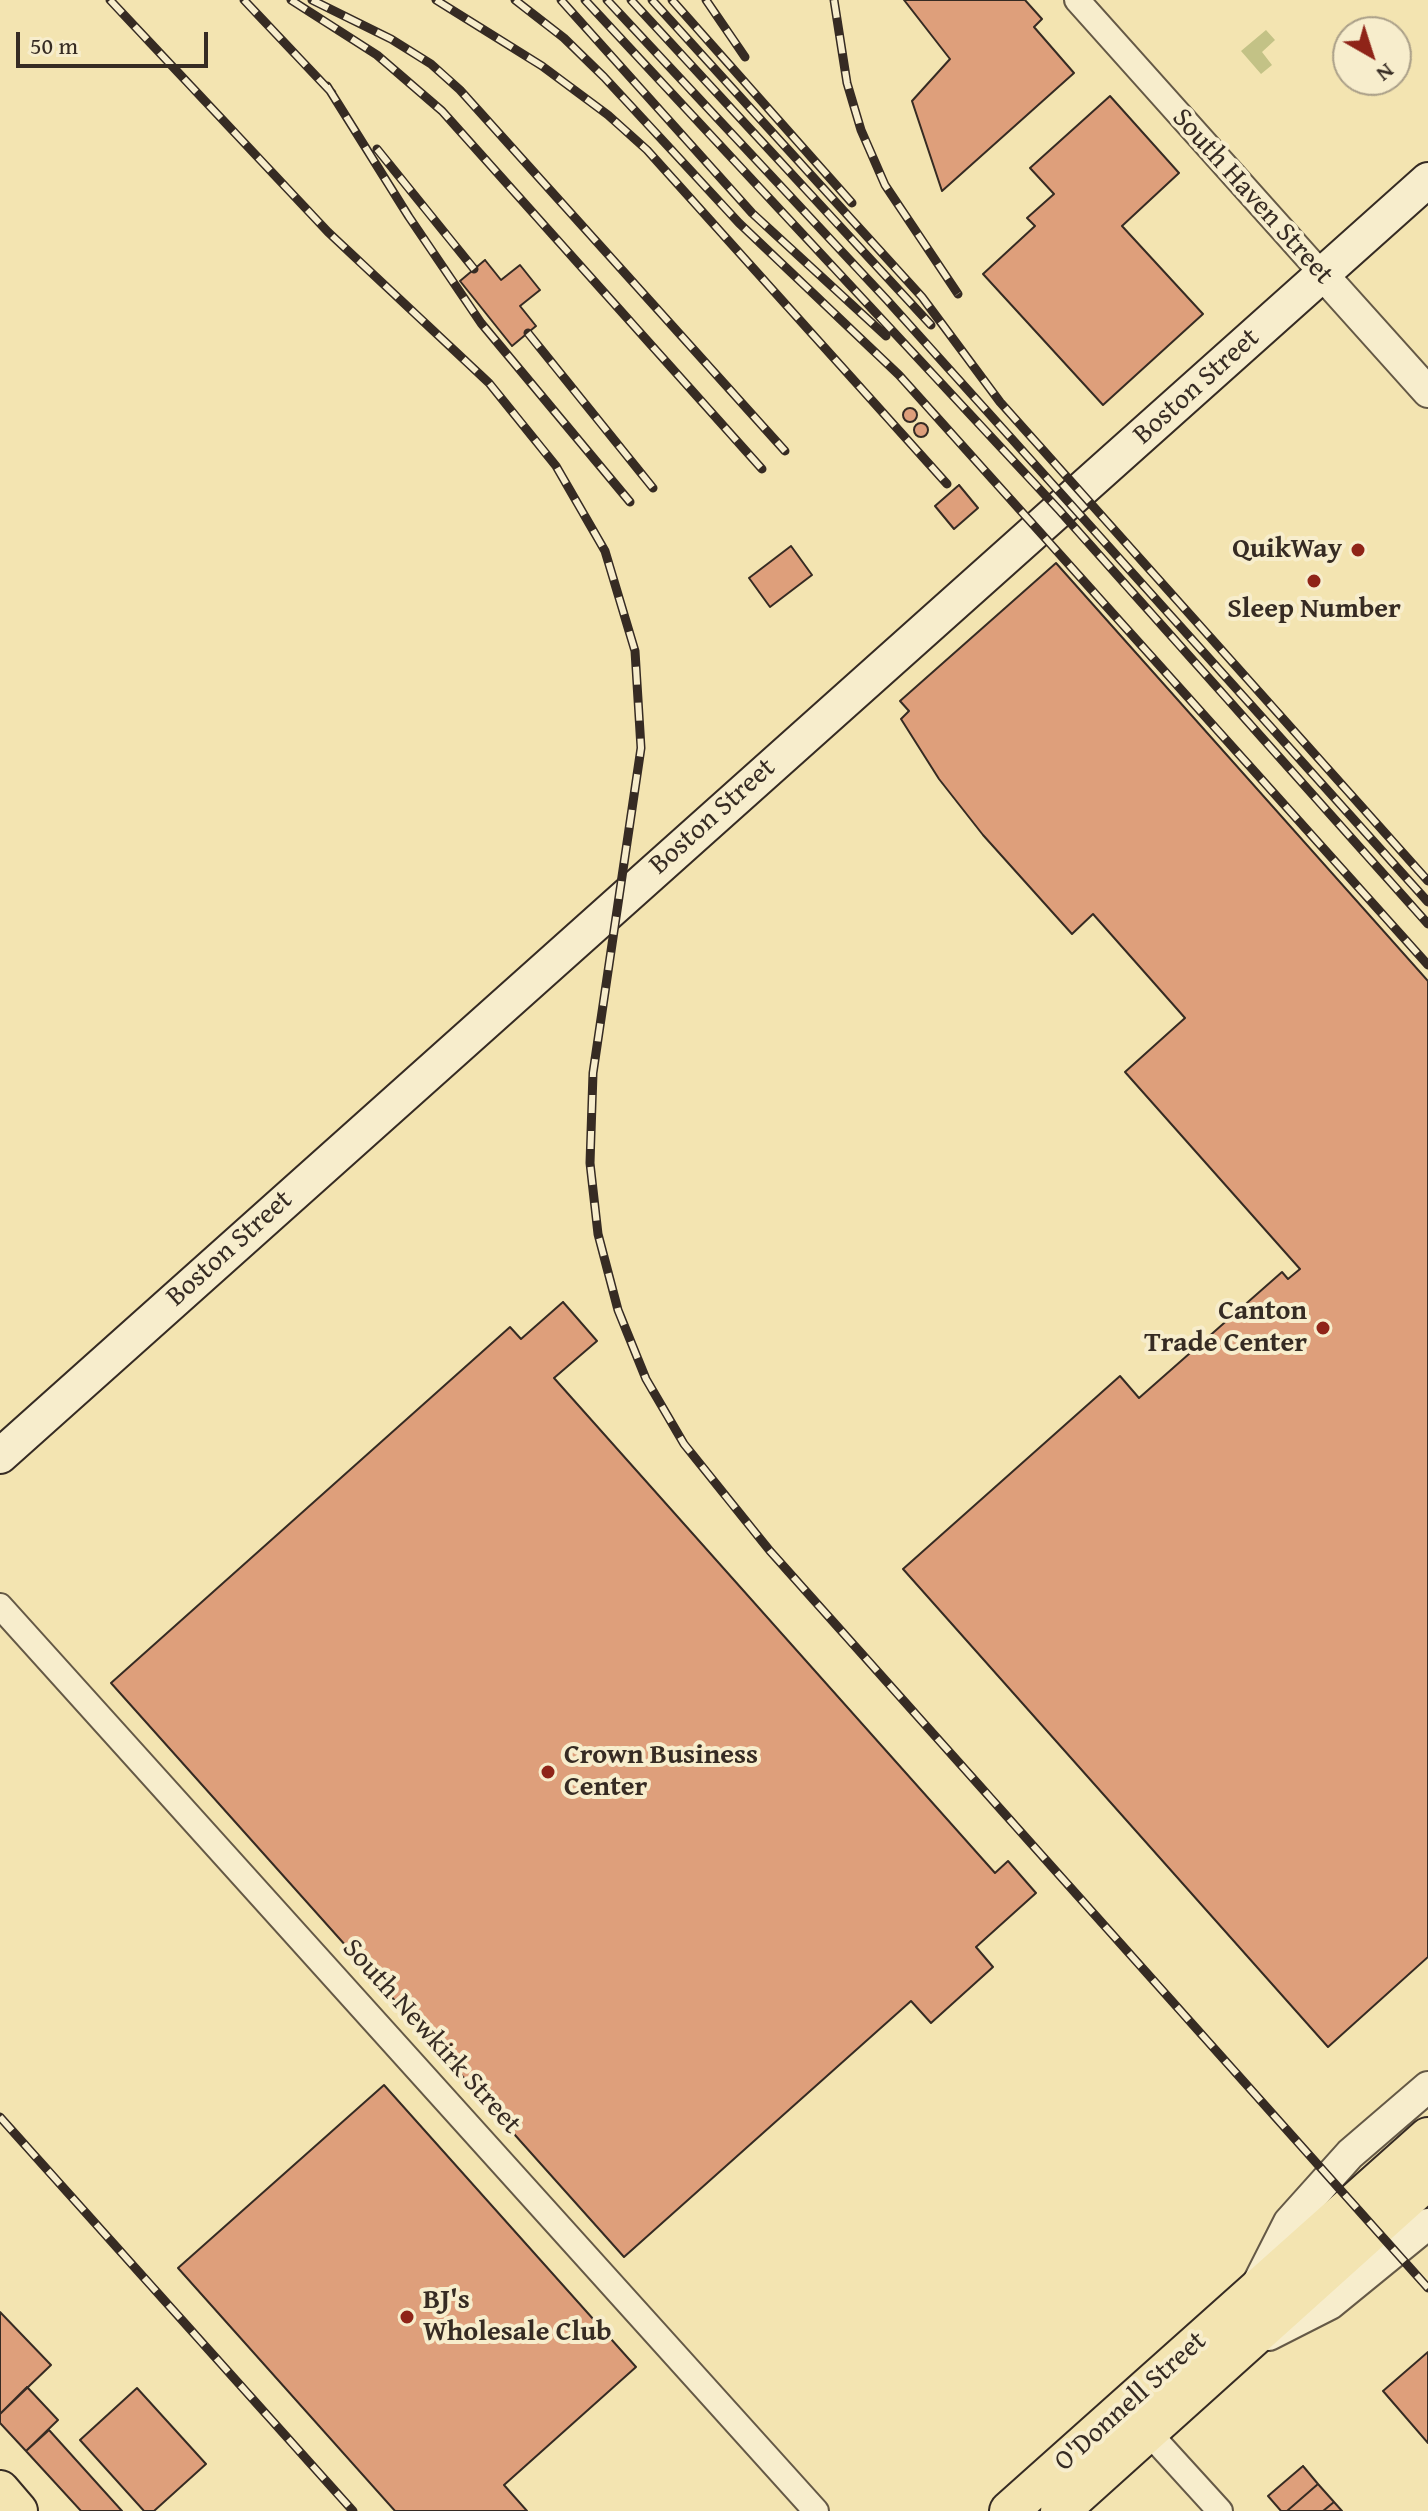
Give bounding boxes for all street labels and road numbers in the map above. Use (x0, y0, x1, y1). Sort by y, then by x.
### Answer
street label: South Haven Street (1164, 102, 1340, 292)
street label: Boston Street (1127, 322, 1267, 452)
street label: Boston Street (643, 752, 783, 882)
street label: Boston Street (160, 1184, 300, 1314)
street label: South Newkirk Street (335, 1932, 527, 2142)
street label: O'Donnell Street (1048, 2325, 1214, 2479)

